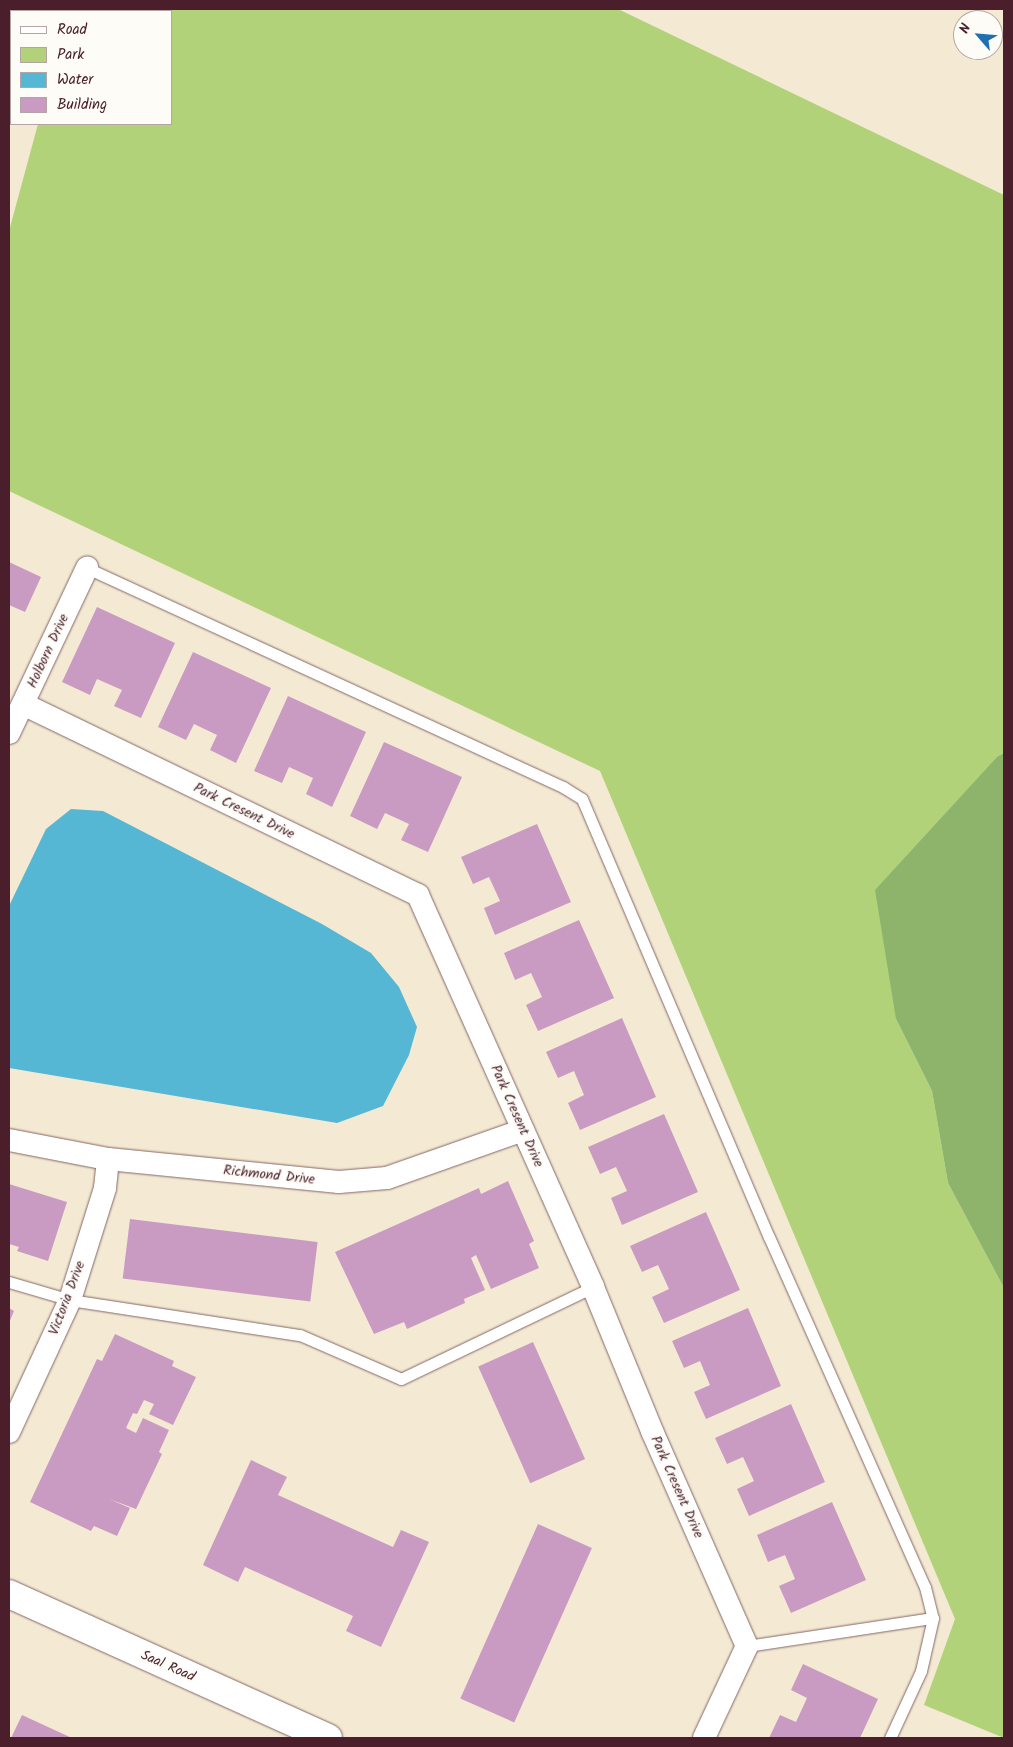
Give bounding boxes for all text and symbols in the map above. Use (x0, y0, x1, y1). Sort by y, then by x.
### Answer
legend (10, 10, 172, 125)
north arrow (953, 10, 1003, 60)
text: Road (57, 18, 87, 42)
text: N (954, 20, 977, 38)
text: Park (57, 43, 84, 67)
text: Water (57, 68, 93, 92)
text: Building (57, 93, 107, 117)
street label: Holborn Drive (24, 611, 72, 691)
street label: Park Cresent Drive (191, 779, 297, 843)
street label: Park Cresent Drive (487, 1062, 547, 1170)
street label: Richmond Drive (222, 1162, 316, 1188)
street label: Victoria Drive (45, 1259, 89, 1337)
street label: Park Cresent Drive (647, 1433, 707, 1541)
street label: Saal Road (138, 1647, 198, 1685)

